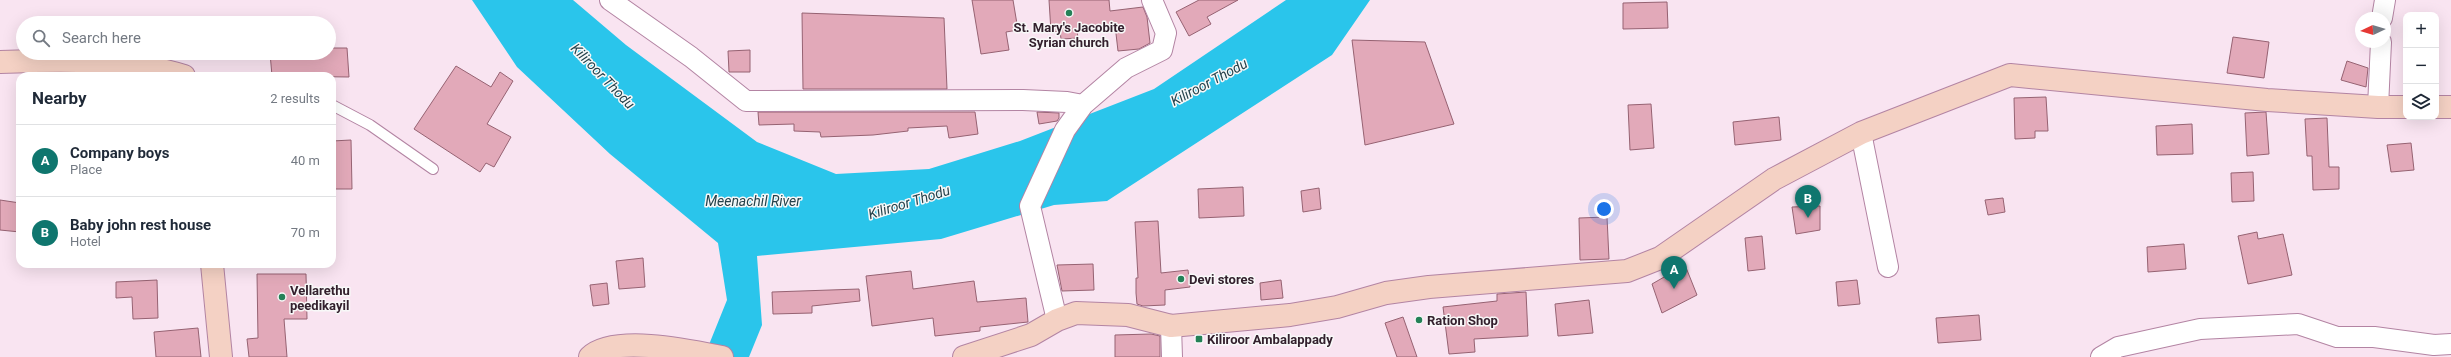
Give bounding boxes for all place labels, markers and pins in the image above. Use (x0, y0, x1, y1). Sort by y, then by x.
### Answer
marker: St. Mary's Jacobite Syrian church (1064, 8, 1074, 18)
place label: St. Mary's Jacobite Syrian church (1013, 20, 1125, 50)
pin: B (1795, 185, 1821, 218)
pin: A (1661, 256, 1687, 289)
place label: Devi stores (1189, 272, 1255, 287)
marker: Devi stores (1176, 274, 1186, 284)
place label: Vellarethu peedikayil (290, 283, 350, 313)
marker: Vellarethu peedikayil (277, 292, 287, 302)
place label: Ration Shop (1427, 313, 1498, 328)
marker: Ration Shop (1414, 315, 1424, 325)
place label: Kiliroor Ambalappady (1207, 332, 1333, 347)
marker: Kiliroor Ambalappady (1194, 334, 1204, 344)

